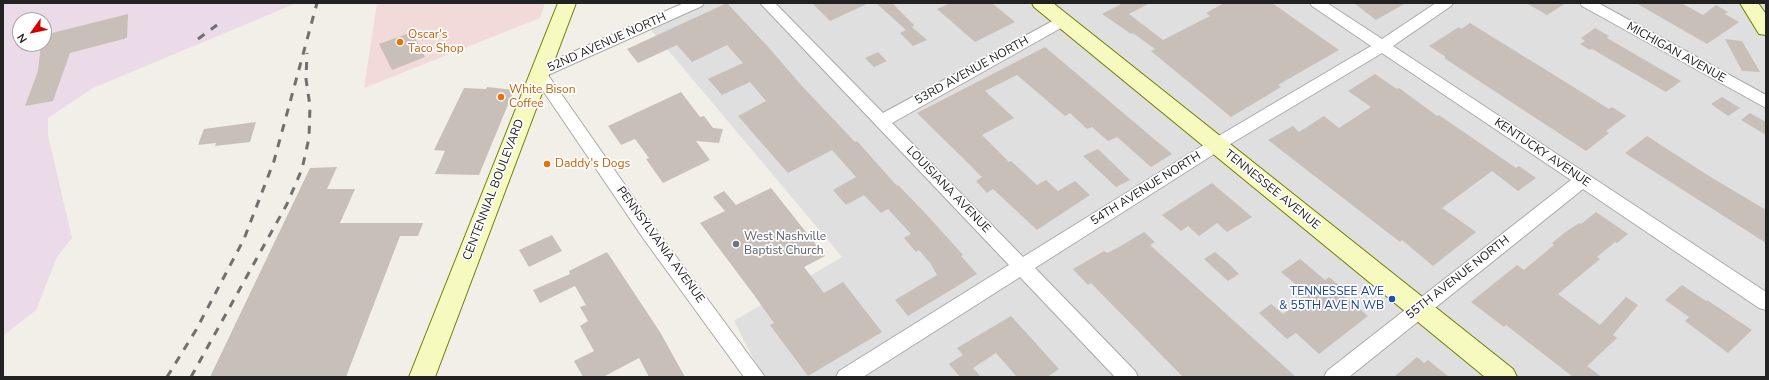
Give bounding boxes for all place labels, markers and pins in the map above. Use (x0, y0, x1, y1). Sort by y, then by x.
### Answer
place label: Oscar's Taco Shop (408, 28, 464, 56)
marker: Oscar's Taco Shop (395, 37, 405, 47)
place label: White Bison Coffee (509, 83, 576, 111)
marker: White Bison Coffee (496, 92, 506, 102)
place label: Daddy's Dogs (555, 157, 630, 171)
marker: Daddy's Dogs (542, 159, 552, 169)
place label: West Nashville Baptist Church (744, 230, 826, 258)
marker: West Nashville Baptist Church (731, 239, 741, 249)
place label: TENNESSEE AVE & 55TH AVE N WB (1279, 285, 1384, 313)
marker: TENNESSEE AVE & 55TH AVE N WB (1387, 294, 1397, 304)

